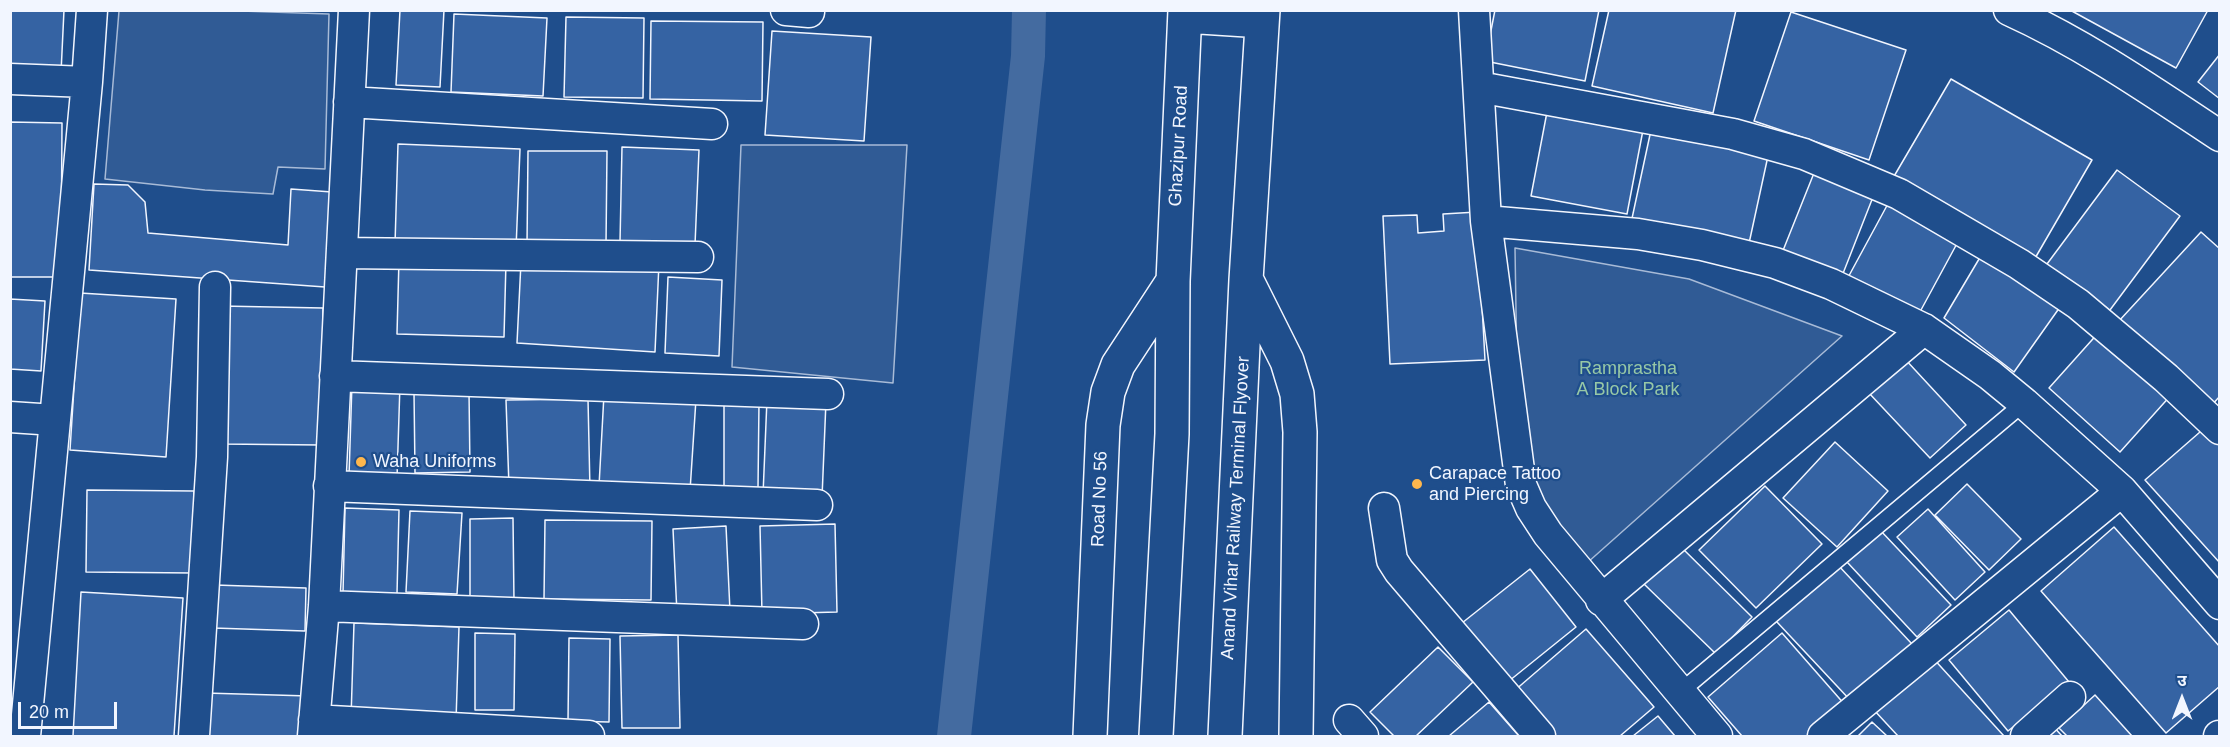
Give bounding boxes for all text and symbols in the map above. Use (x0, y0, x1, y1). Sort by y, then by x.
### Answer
street label: Ghazipur Road (1165, 85, 1193, 207)
street label: Anand Vihar Railway Terminal Flyover (1217, 356, 1255, 660)
park label: Ramprastha A Block Park (1576, 358, 1680, 400)
place label: Waha Uniforms (373, 451, 496, 473)
street label: Road No 56 (1088, 451, 1112, 547)
marker: Waha Uniforms (354, 455, 368, 469)
place label: Carapace Tattoo and Piercing (1429, 463, 1561, 506)
marker: Carapace Tattoo and Piercing (1410, 477, 1424, 491)
north arrow (2152, 669, 2212, 729)
text: उ (2177, 672, 2187, 689)
scale bar (21, 690, 120, 728)
text: 20 m (29, 702, 69, 722)

